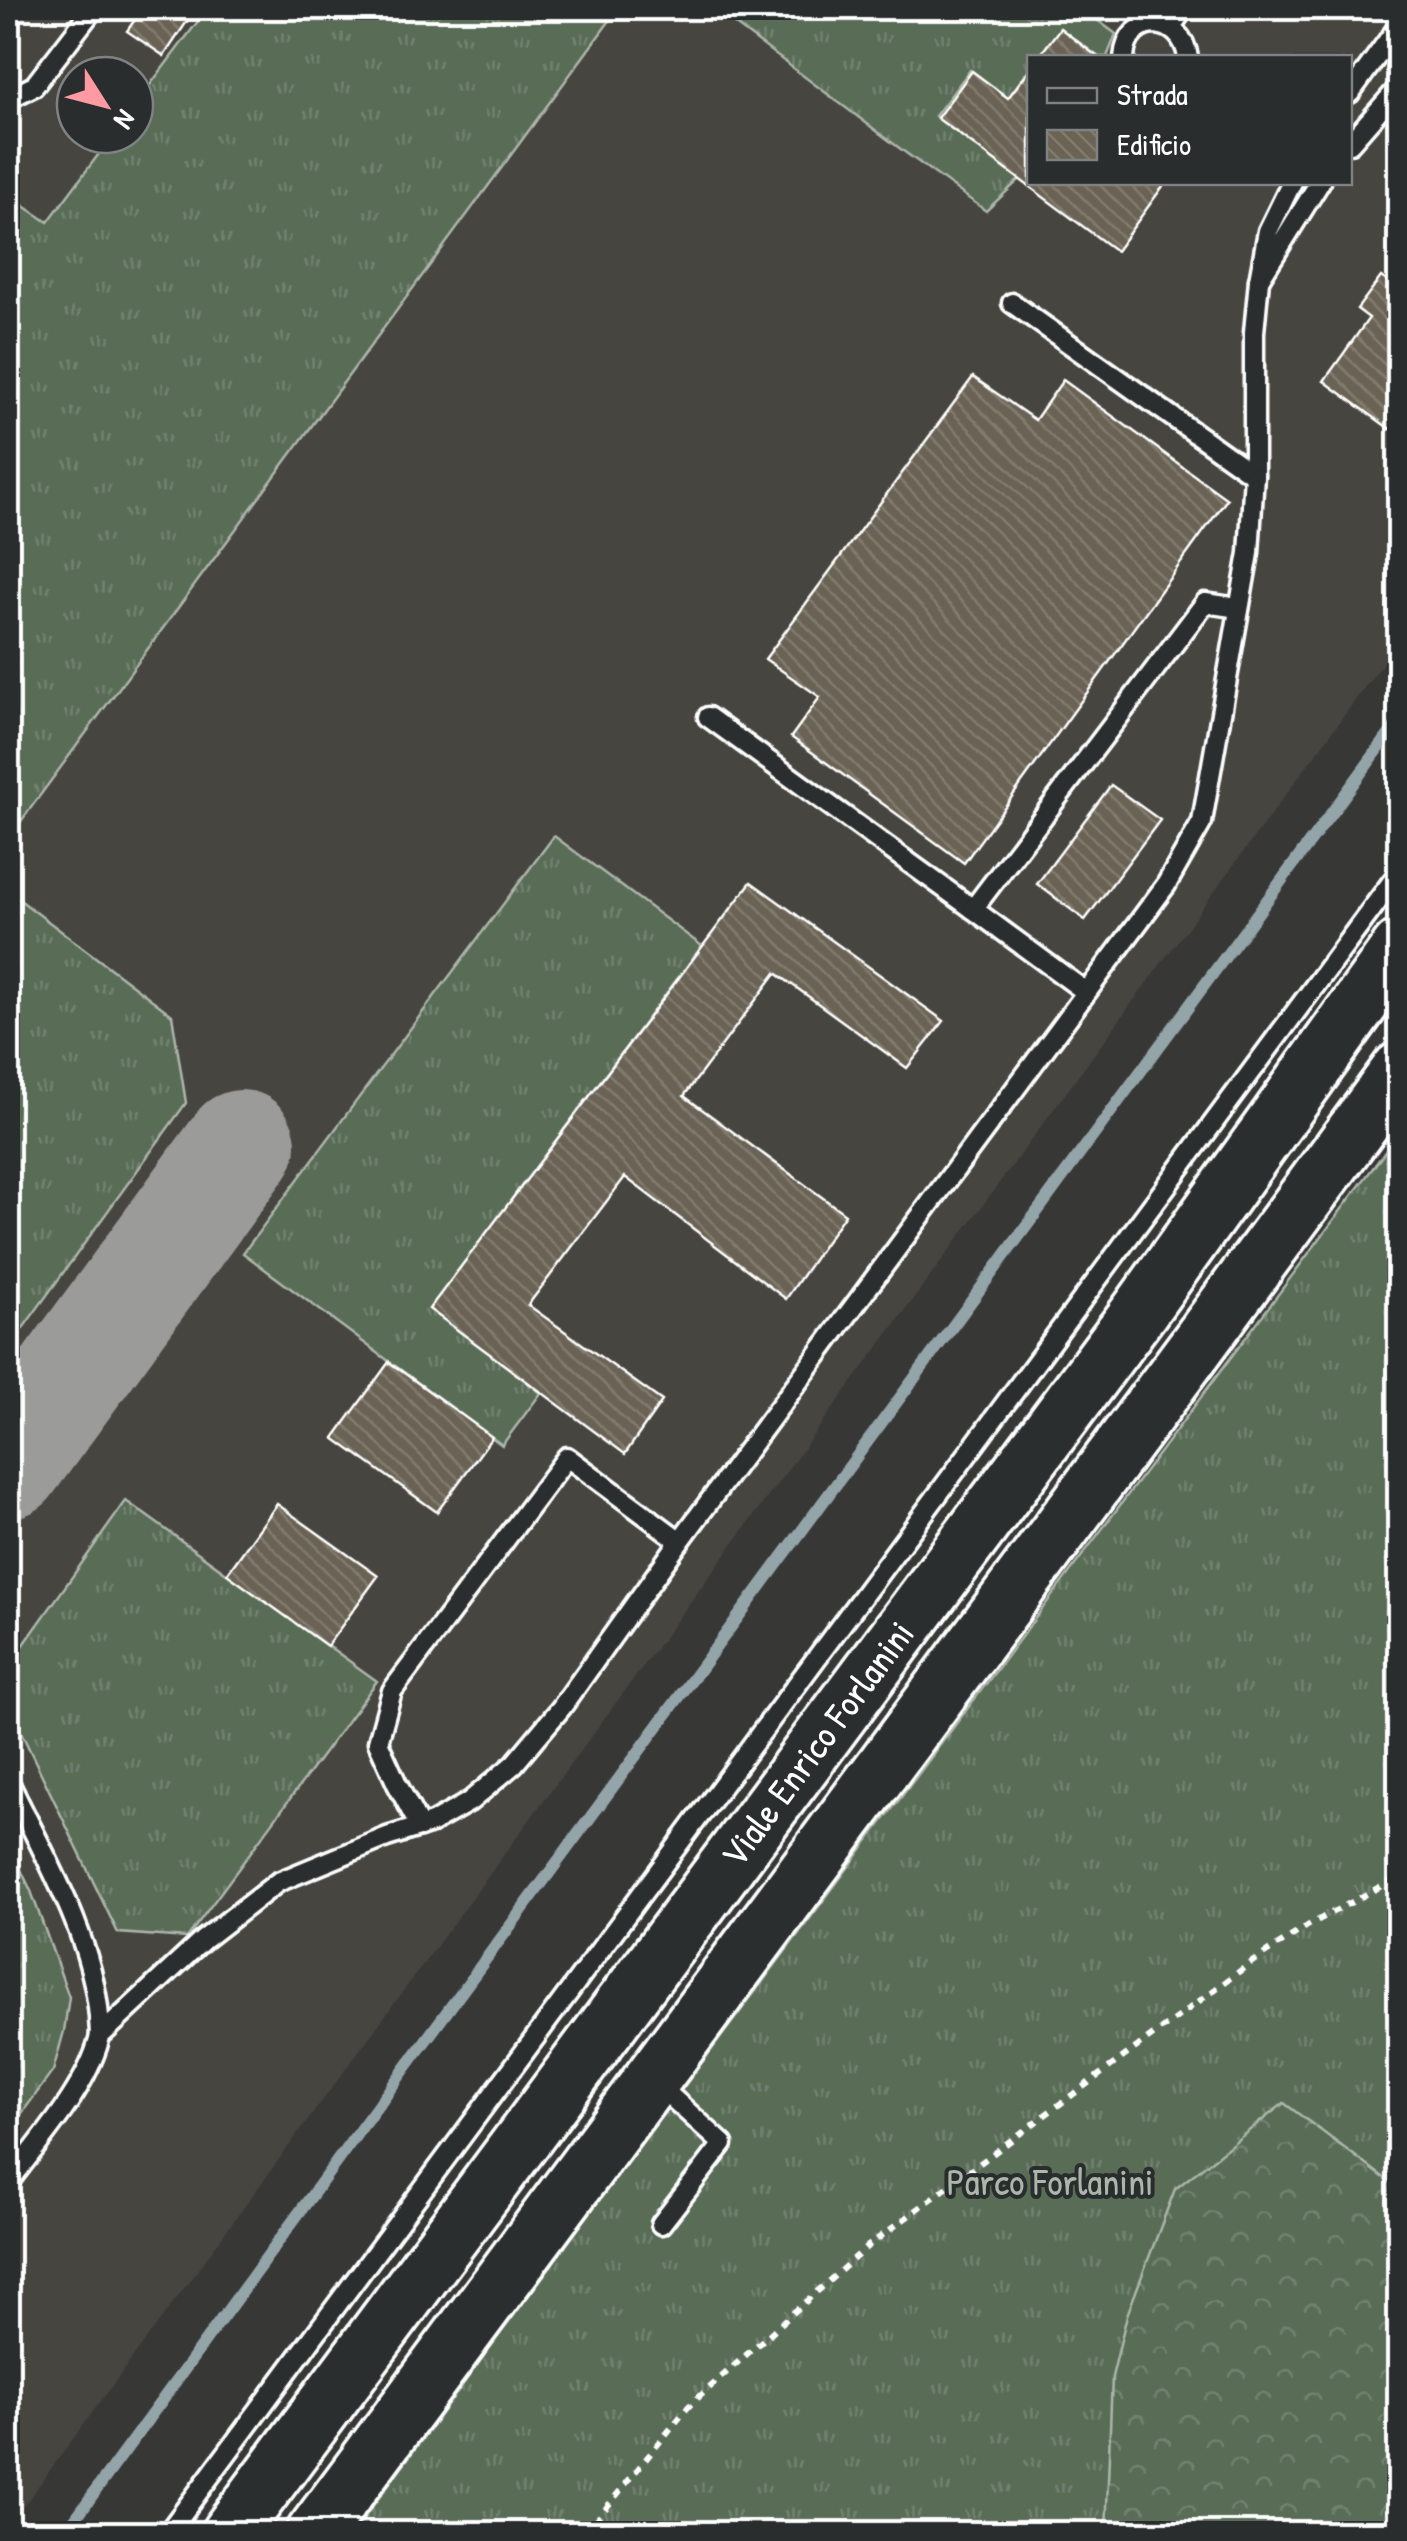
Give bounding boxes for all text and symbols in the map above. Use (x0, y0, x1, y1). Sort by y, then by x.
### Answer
north arrow (55, 55, 155, 155)
legend (1027, 55, 1352, 185)
text: Strada (1117, 74, 1188, 114)
text: N (105, 102, 145, 137)
text: Edificio (1117, 124, 1191, 164)
street label: Viale Enrico Forlanini (707, 1609, 926, 1877)
park label: Parco Forlanini (946, 2155, 1154, 2207)

